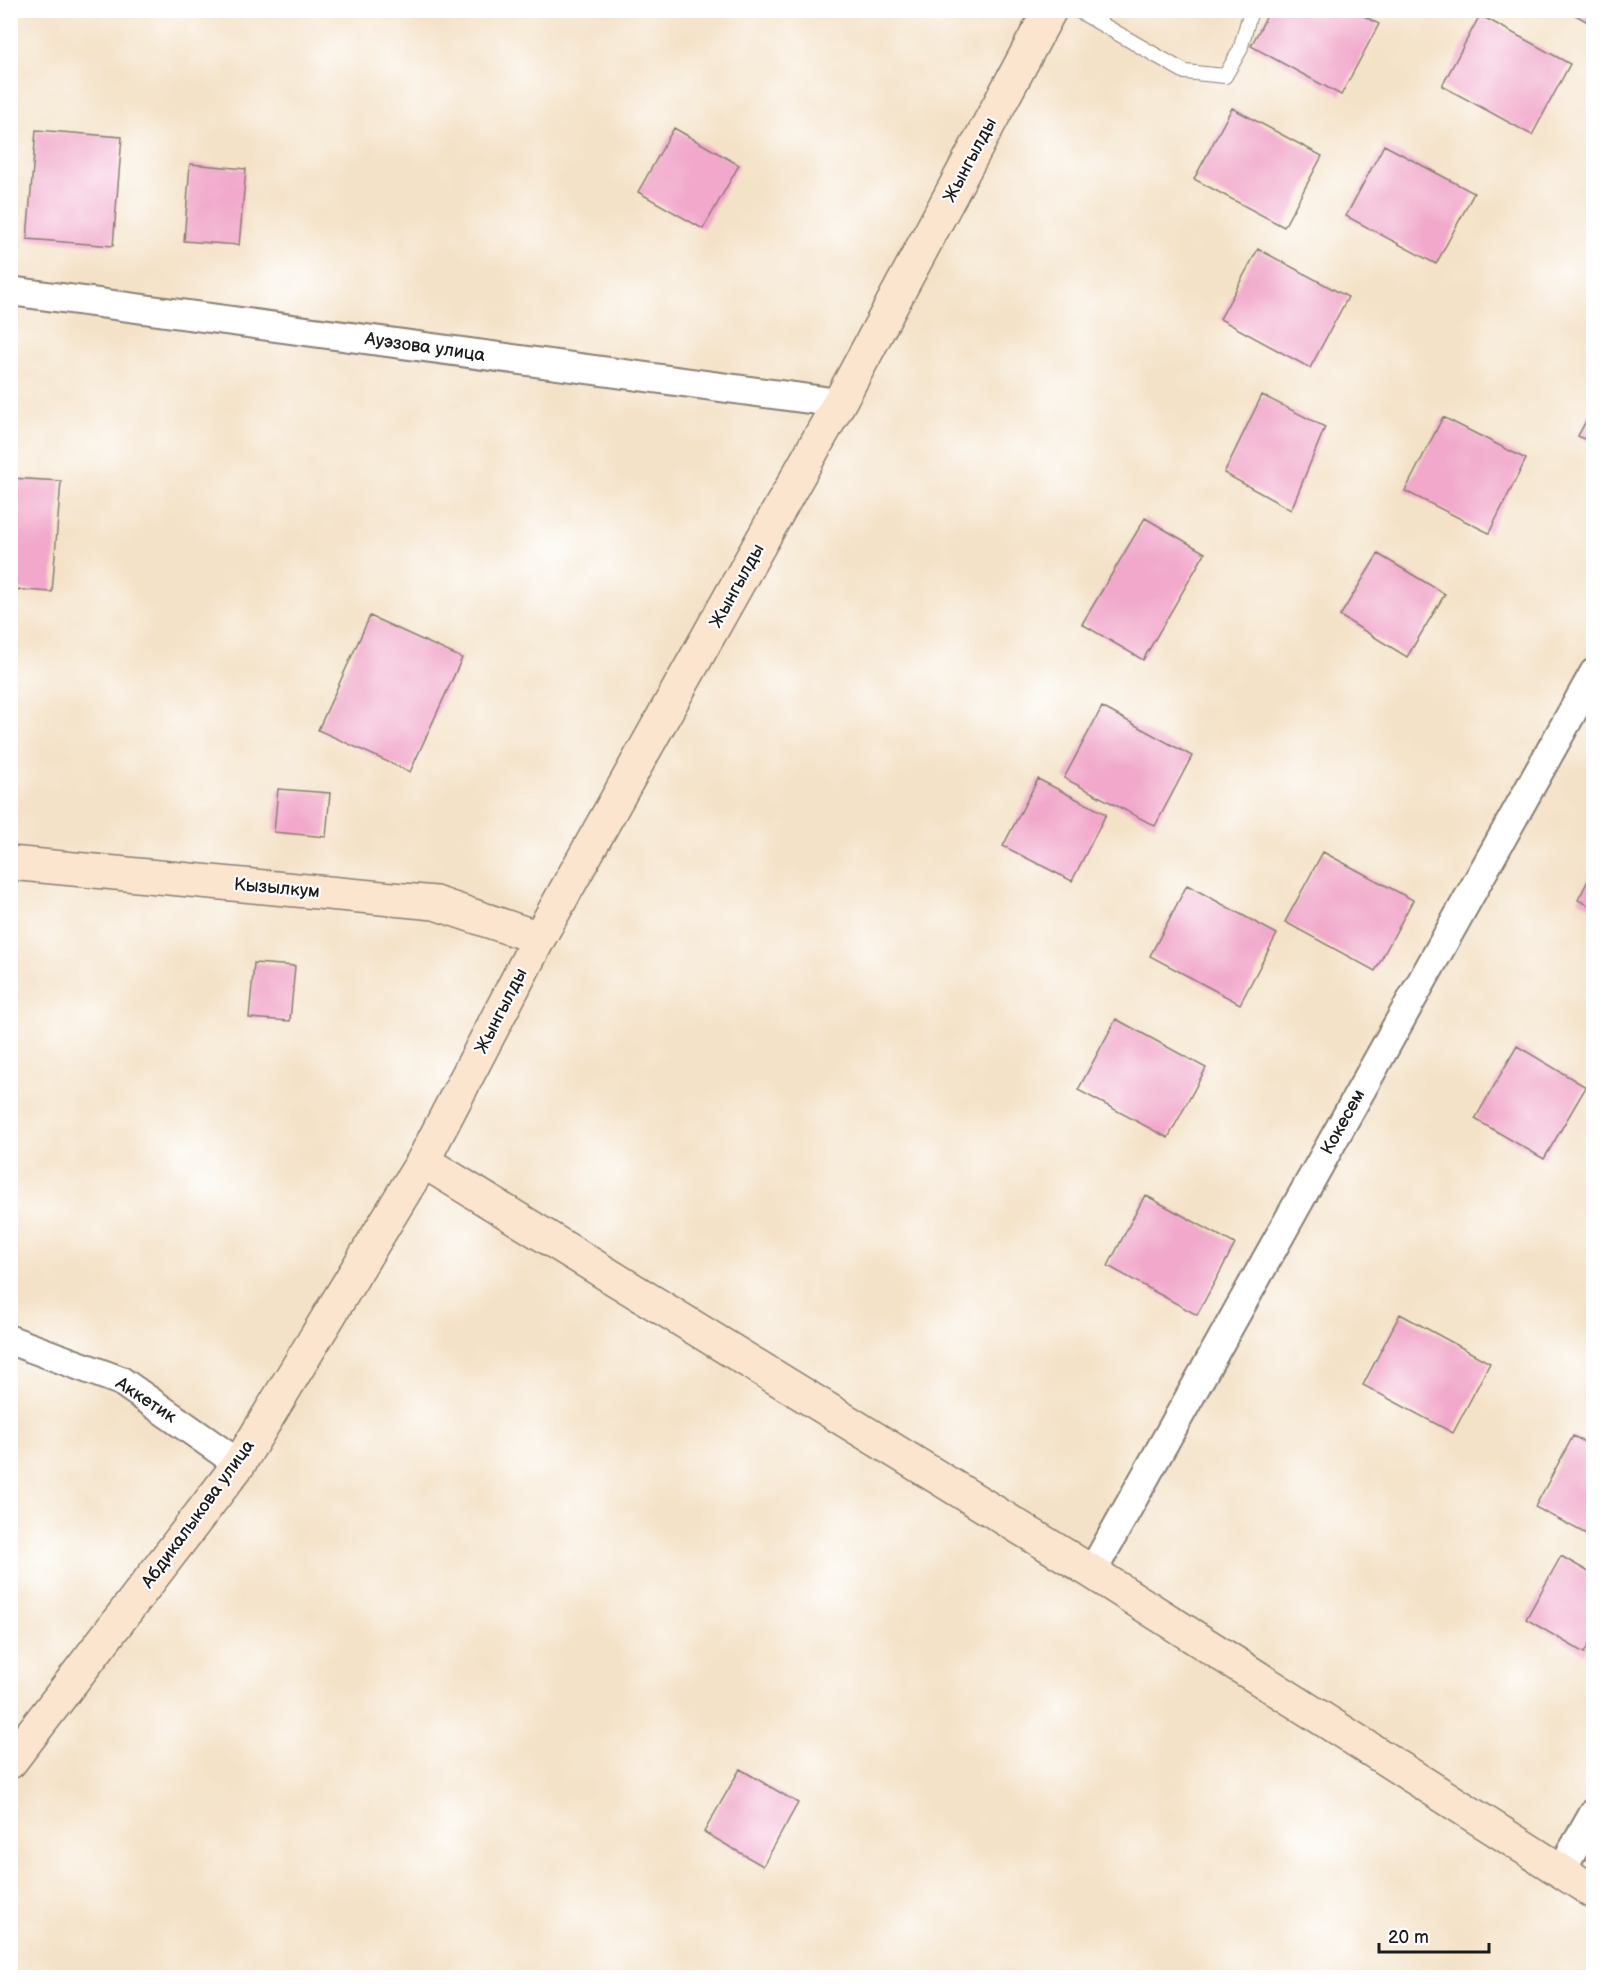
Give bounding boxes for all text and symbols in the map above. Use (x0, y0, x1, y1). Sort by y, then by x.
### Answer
street label: Жынгылды (939, 114, 1001, 206)
street label: Ауэзова улица (363, 328, 487, 366)
street label: Жынгылды (705, 540, 769, 632)
street label: Кызылкум (233, 874, 321, 902)
street label: Жынгылды (471, 965, 531, 1057)
street label: Кокесем (1317, 1086, 1369, 1158)
street label: Аккетик (111, 1372, 181, 1428)
street label: Абдикалыкова улица (137, 1435, 259, 1593)
scale bar (1379, 1916, 1488, 1954)
text: 20 m (1388, 1927, 1429, 1948)

